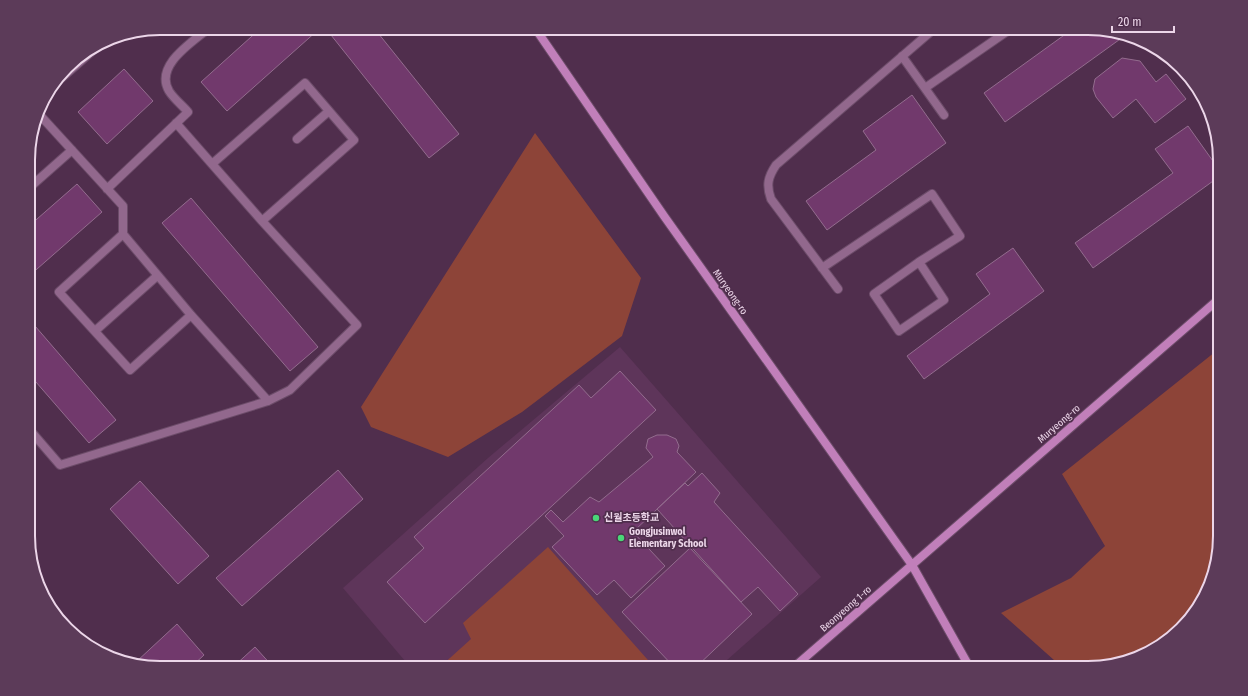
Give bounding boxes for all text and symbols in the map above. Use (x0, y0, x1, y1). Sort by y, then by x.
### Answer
scale bar (1112, 8, 1174, 34)
text: 20 m (1118, 15, 1142, 29)
street label: Muryeong-ro (710, 267, 750, 317)
street label: Muryeong-ro (1035, 402, 1083, 446)
place label: 신월초등학교 (604, 511, 659, 524)
marker: 신월초등학교 (591, 513, 601, 523)
place label: Gongjusinwol Elementary School (629, 526, 707, 550)
marker: Gongjusinwol Elementary School (616, 533, 626, 543)
street label: Beonyeong 1-ro (818, 584, 874, 634)

